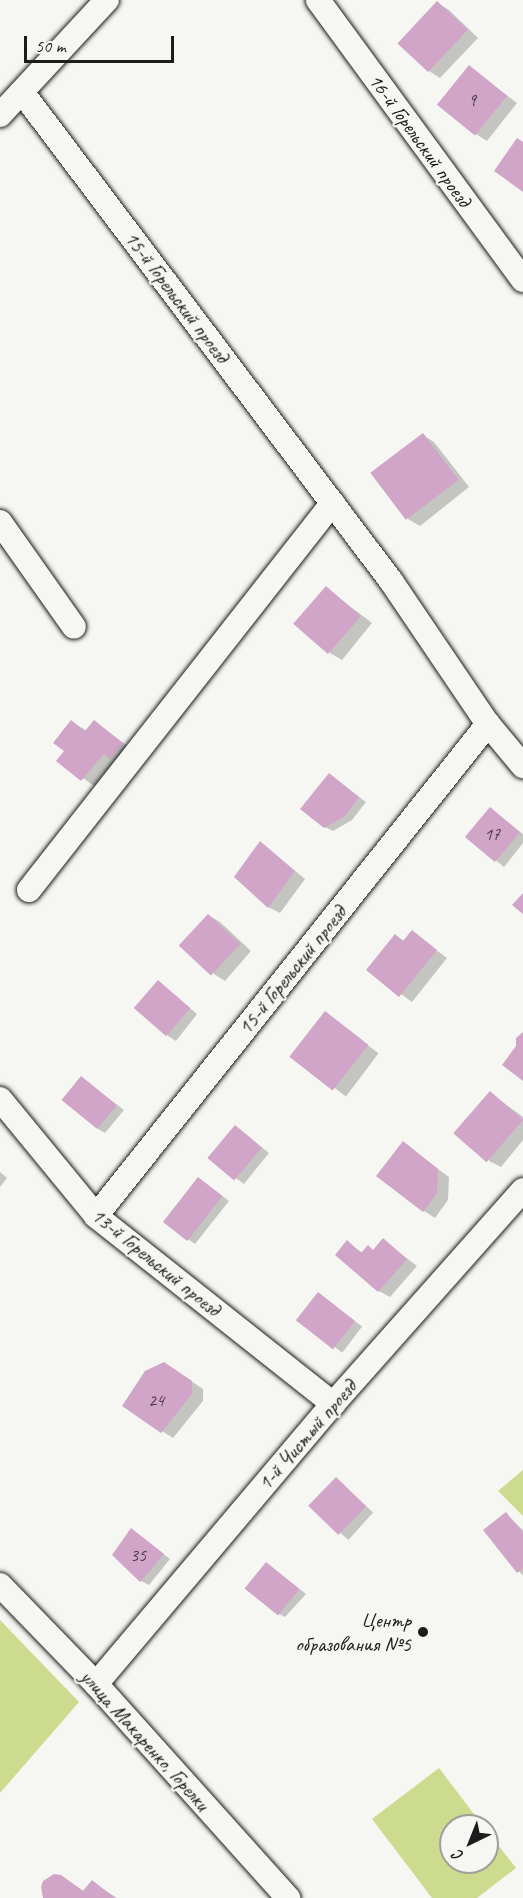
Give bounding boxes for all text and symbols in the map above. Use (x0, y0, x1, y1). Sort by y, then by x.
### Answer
scale bar (27, 24, 177, 62)
text: 50 m (35, 35, 66, 57)
street label: 16-й Горельский проезд (363, 68, 477, 212)
house number: 9 (468, 89, 476, 111)
street label: 15-й Горельский проезд (119, 226, 235, 368)
house number: 17 (484, 823, 500, 845)
street label: 15-й Горельский проезд (232, 900, 352, 1040)
street label: 13-й Горельский проезд (86, 1202, 226, 1322)
street label: 1-й Чистый проезд (252, 1375, 362, 1495)
house number: 24 (148, 1389, 164, 1411)
house number: 35 (130, 1544, 146, 1566)
place label: Центр образования №5 (295, 1607, 411, 1657)
marker: Центр образования №5 (416, 1625, 430, 1639)
street label: улица Макаренко, Горелки (75, 1664, 215, 1816)
north arrow (439, 1814, 499, 1874)
text: С (448, 1846, 468, 1866)

